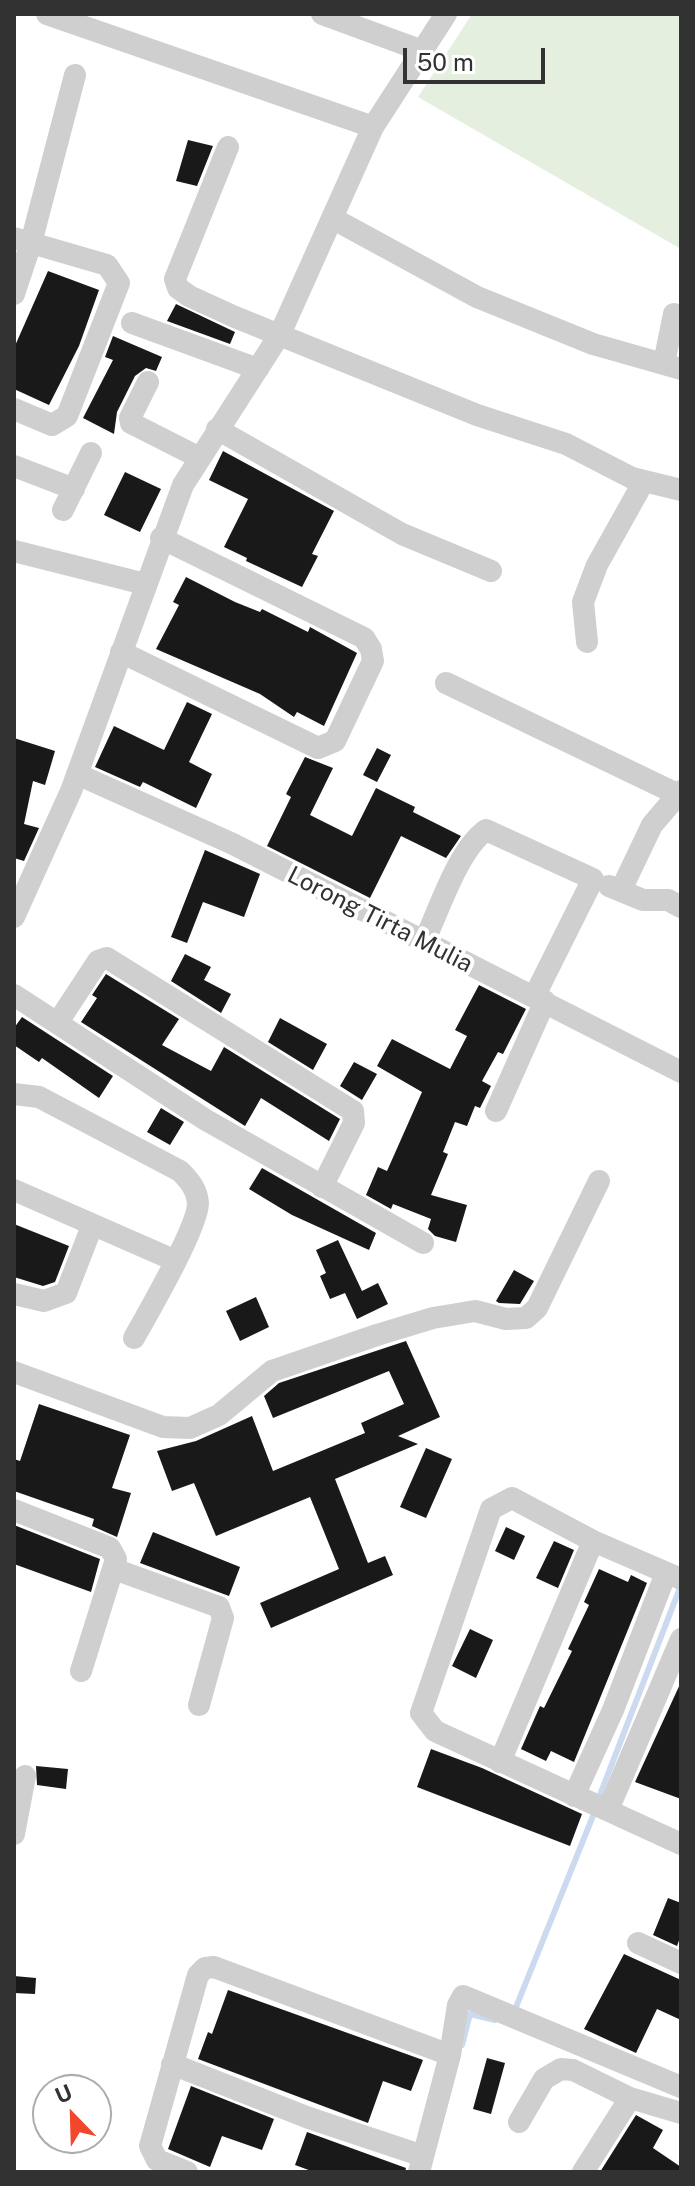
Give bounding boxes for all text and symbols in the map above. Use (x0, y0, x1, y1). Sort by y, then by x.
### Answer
scale bar (407, 32, 549, 82)
text: 50 m (417, 48, 474, 76)
street label: Lorong Tirta Mulia (283, 861, 477, 979)
north arrow (32, 2074, 112, 2154)
text: U (51, 2079, 76, 2109)

